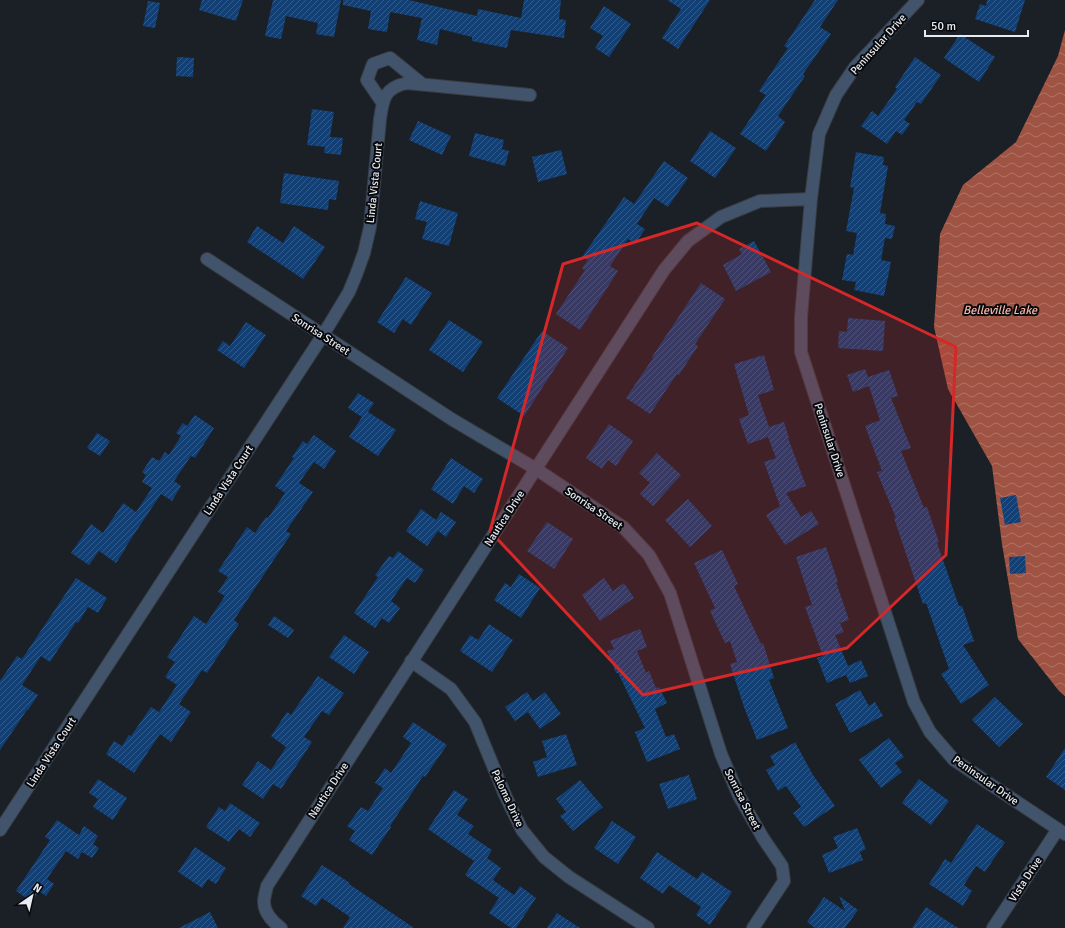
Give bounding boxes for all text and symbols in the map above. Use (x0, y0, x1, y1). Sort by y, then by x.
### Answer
street label: Peninsular Drive (848, 11, 909, 77)
scale bar (925, 12, 1028, 38)
text: 50 m (931, 19, 956, 34)
street label: Linda Vista Court (364, 142, 385, 224)
water label: Belleville Lake (963, 303, 1038, 318)
street label: Sonrisa Street (289, 311, 352, 358)
street label: Peninsular Drive (811, 401, 848, 479)
street label: Linda Vista Court (201, 443, 256, 518)
street label: Sonrisa Street (563, 484, 625, 532)
street label: Nautica Drive (482, 488, 527, 549)
street label: Linda Vista Court (24, 715, 79, 790)
street label: Peninsular Drive (950, 753, 1021, 808)
street label: Nautica Drive (306, 760, 351, 821)
street label: Paloma Drive (489, 767, 526, 829)
street label: Sonrisa Street (722, 767, 764, 832)
street label: Vista Drive (1006, 855, 1045, 904)
north arrow (12, 876, 52, 916)
text: N (31, 881, 44, 896)

